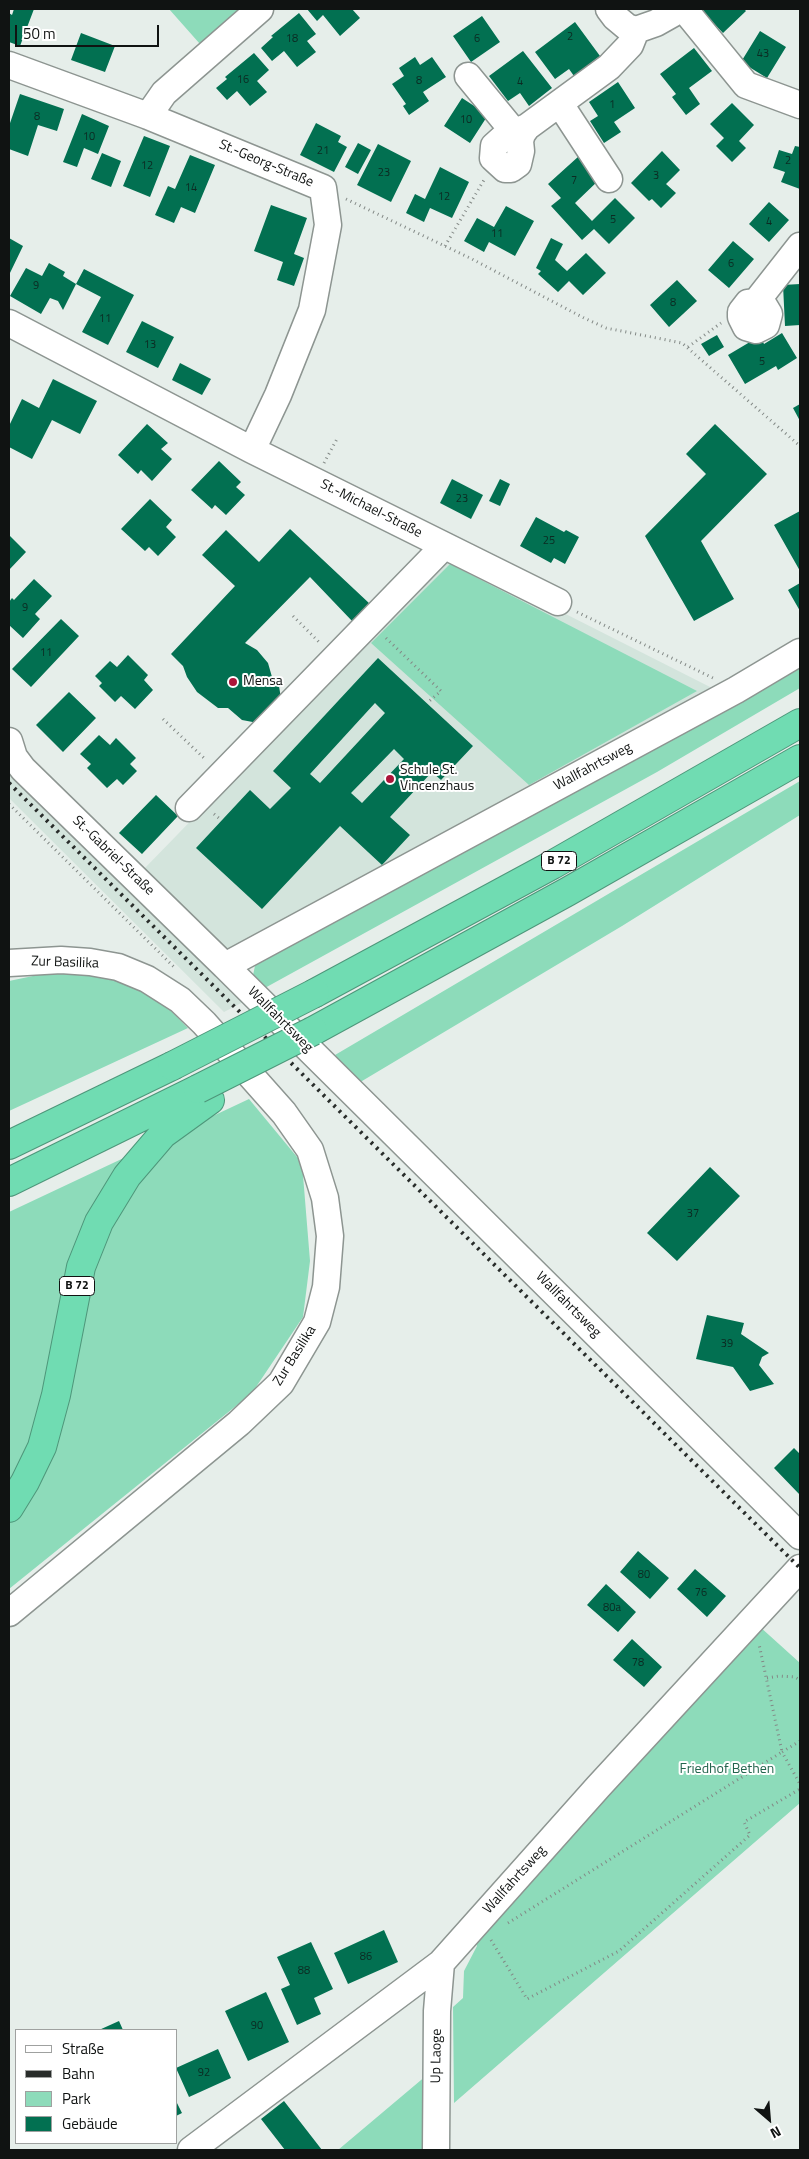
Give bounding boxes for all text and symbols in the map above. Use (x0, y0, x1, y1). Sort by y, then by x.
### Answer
scale bar (18, 15, 161, 47)
text: 50 m (23, 22, 56, 45)
house number: 2 (567, 30, 573, 44)
house number: 18 (286, 32, 298, 46)
house number: 6 (474, 32, 480, 46)
house number: 43 (757, 47, 769, 61)
house number: 16 (237, 73, 249, 87)
house number: 8 (416, 74, 422, 88)
house number: 4 (517, 75, 523, 89)
house number: 1 (609, 98, 615, 112)
house number: 8 (34, 110, 40, 124)
house number: 10 (460, 113, 472, 127)
house number: 10 (83, 130, 95, 144)
street label: St.-Georg-Straße (216, 137, 316, 191)
house number: 21 (317, 144, 329, 158)
house number: 2 (785, 154, 791, 168)
house number: 12 (141, 159, 153, 173)
house number: 23 (378, 166, 390, 180)
house number: 3 (653, 169, 659, 183)
house number: 7 (571, 174, 577, 188)
house number: 14 (185, 181, 197, 195)
house number: 12 (438, 190, 450, 204)
house number: 5 (610, 213, 616, 227)
house number: 4 (766, 215, 772, 229)
house number: 11 (491, 227, 503, 241)
house number: 6 (728, 257, 734, 271)
house number: 9 (33, 279, 39, 293)
house number: 8 (670, 296, 676, 310)
house number: 11 (99, 312, 111, 326)
house number: 13 (144, 338, 156, 352)
house number: 5 (759, 355, 765, 369)
street label: St.-Michael-Straße (317, 476, 425, 542)
house number: 23 (456, 492, 468, 506)
house number: 25 (543, 534, 555, 548)
house number: 9 (22, 601, 28, 615)
house number: 11 (40, 646, 52, 660)
place label: Mensa (243, 674, 283, 690)
marker: Mensa (227, 676, 239, 688)
street label: Wallfahrtsweg (551, 739, 635, 795)
place label: Schule St. Vincenzhaus (400, 763, 474, 796)
marker: Schule St. Vincenzhaus (384, 773, 396, 785)
street label: St.-Gabriel-Straße (69, 813, 157, 899)
road number: B 72 (542, 851, 576, 870)
street label: Zur Basilika (31, 953, 99, 973)
street label: Wallfahrtsweg (244, 984, 316, 1056)
house number: 37 (687, 1207, 699, 1221)
street label: Wallfahrtsweg (532, 1269, 604, 1341)
road number: B 72 (60, 1276, 94, 1295)
street label: Zur Basilika (270, 1323, 320, 1389)
house number: 39 (721, 1337, 733, 1351)
house number: 80 (638, 1568, 650, 1582)
house number: 76 (695, 1586, 707, 1600)
house number: 80a (603, 1601, 621, 1615)
house number: 78 (632, 1656, 644, 1670)
park label: Friedhof Bethen (680, 1762, 774, 1778)
street label: Wallfahrtsweg (480, 1842, 550, 1918)
house number: 86 (360, 1950, 372, 1964)
house number: 88 (298, 1964, 310, 1978)
house number: 90 (251, 2019, 263, 2033)
street label: Up Laoge (428, 2028, 446, 2084)
legend (15, 2029, 178, 2144)
text: Straße (62, 2037, 104, 2060)
text: Bahn (62, 2062, 95, 2085)
house number: 92 (198, 2066, 210, 2080)
text: Park (62, 2087, 91, 2110)
north arrow (744, 2094, 794, 2144)
text: Gebäude (62, 2112, 118, 2135)
text: N (767, 2121, 785, 2144)

